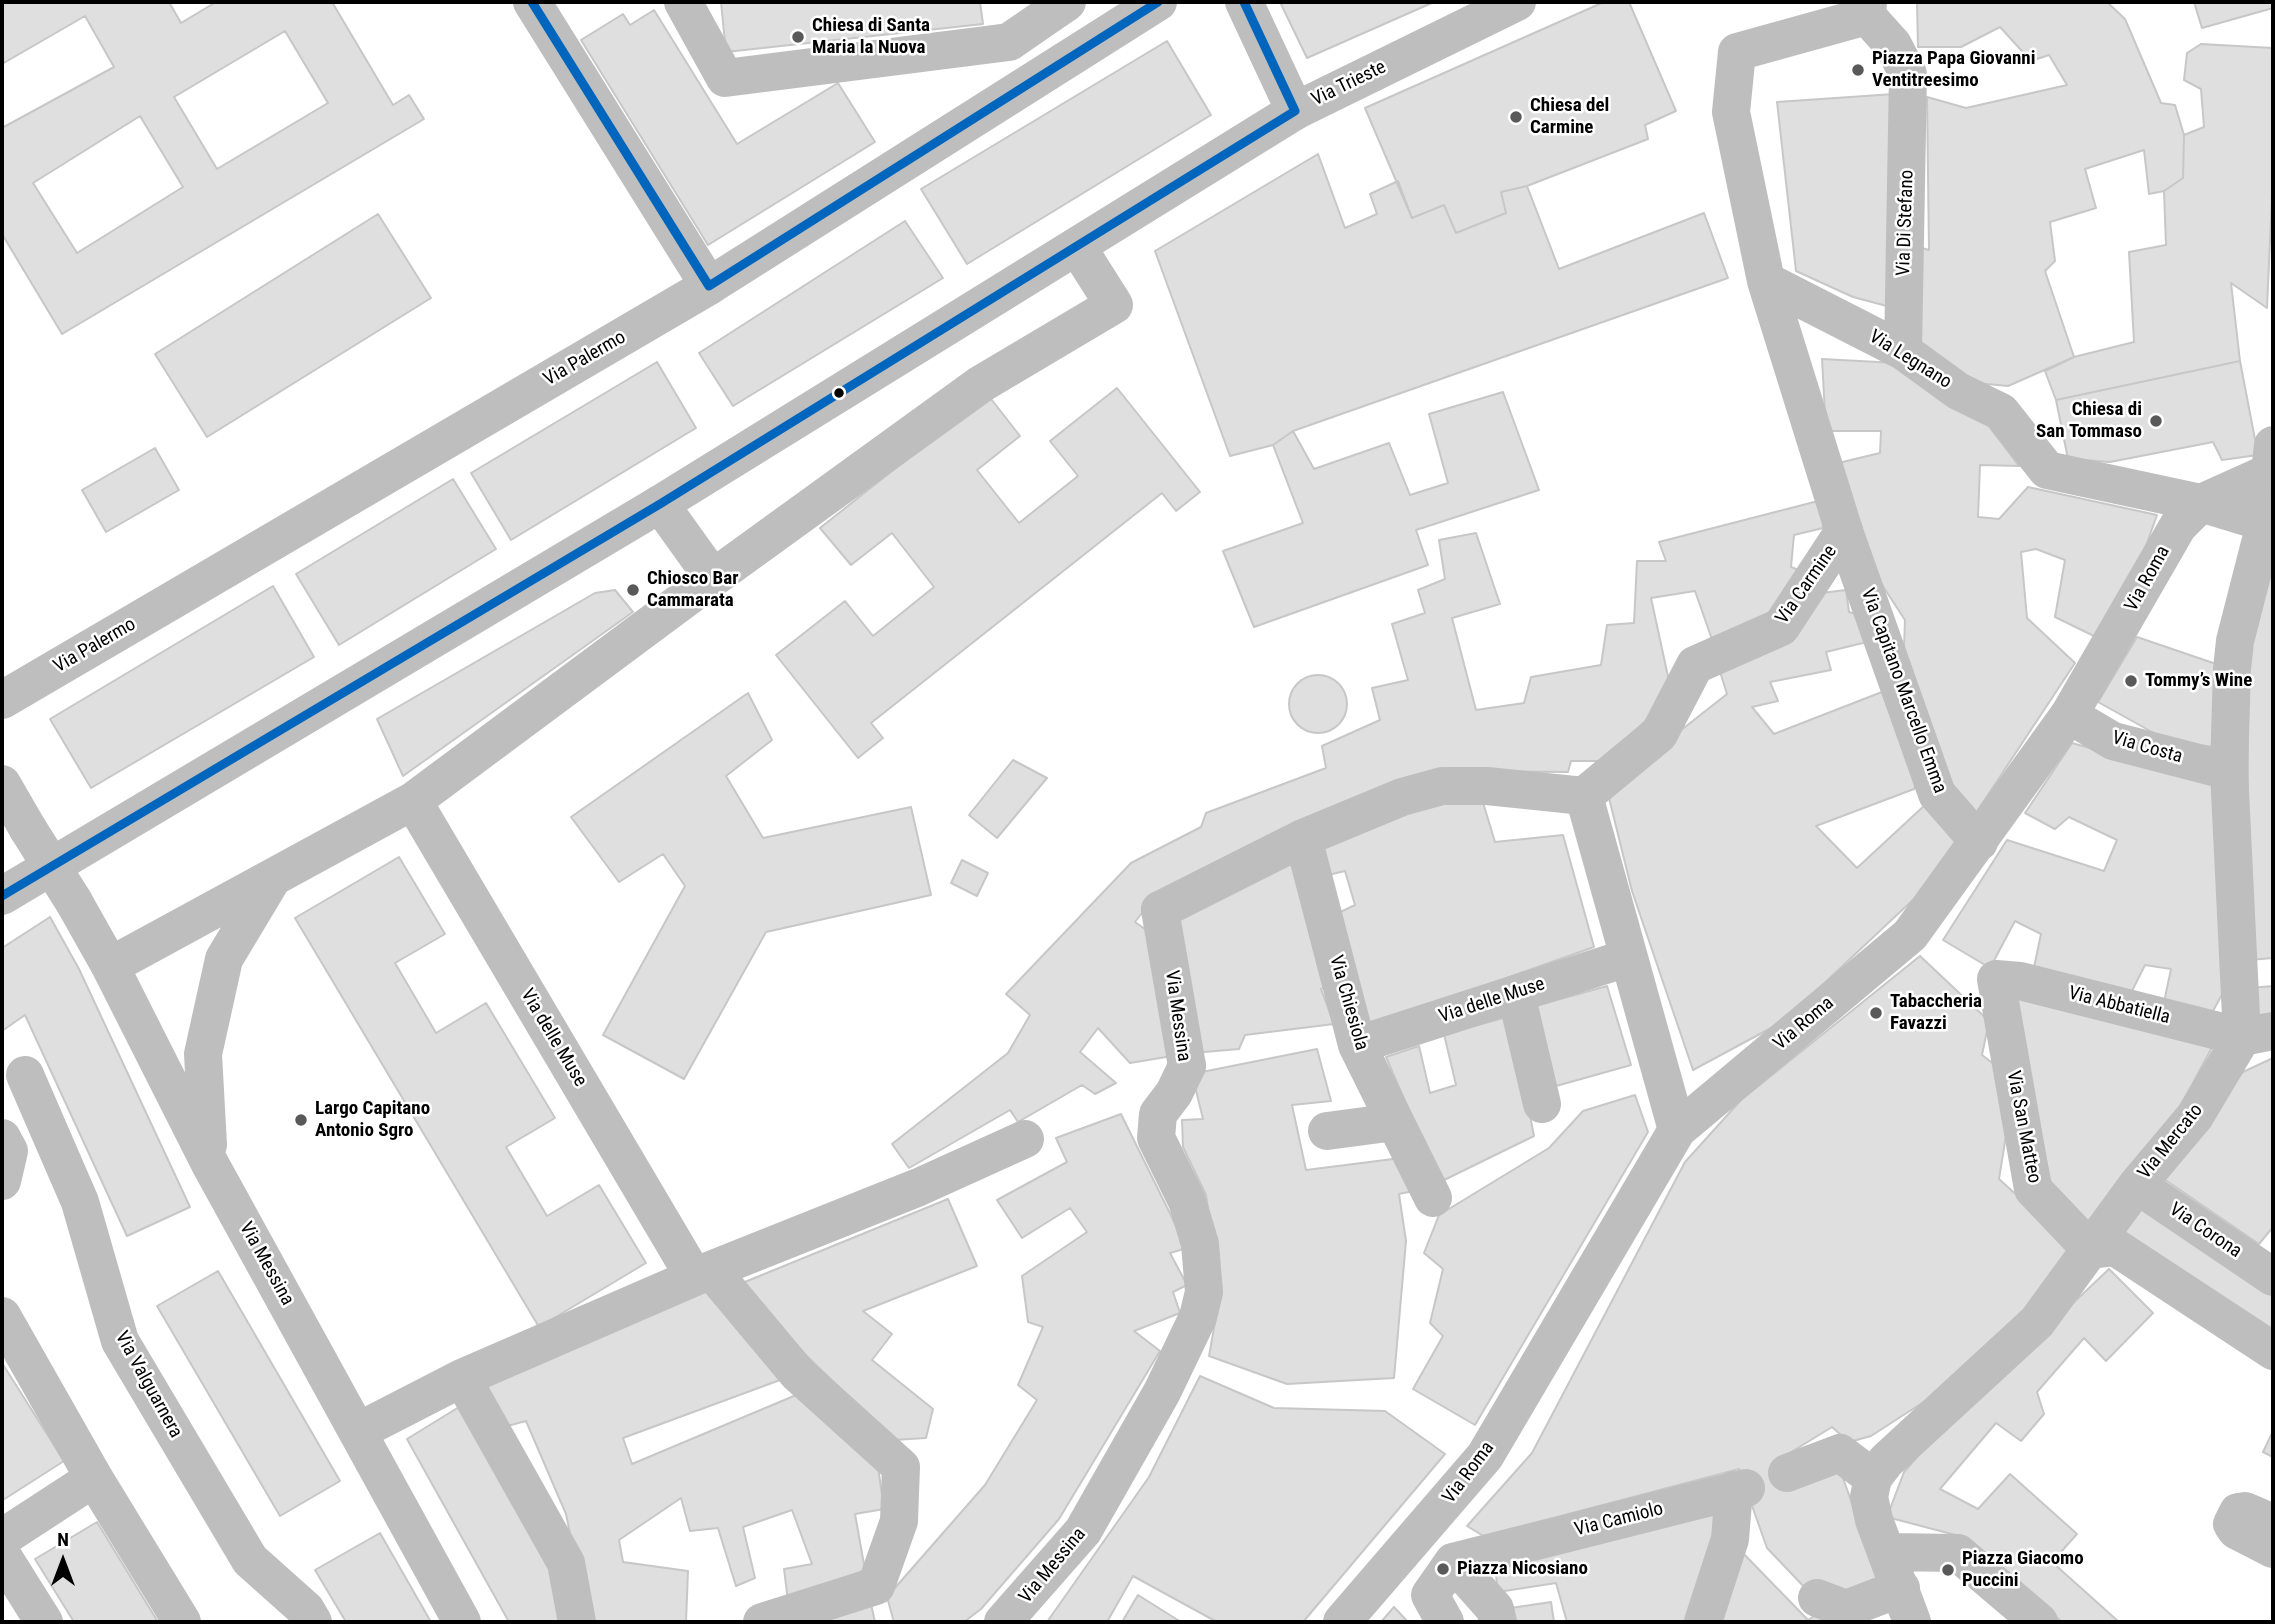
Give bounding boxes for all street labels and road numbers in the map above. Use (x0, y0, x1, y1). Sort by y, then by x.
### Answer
street label: Via Trieste (1308, 56, 1390, 112)
street label: Via Di Stefano (1893, 169, 1919, 277)
street label: Via Palermo (540, 326, 630, 392)
street label: Via Legnano (1865, 326, 1955, 394)
street label: Via Carmine (1772, 541, 1842, 629)
street label: Via Roma (2121, 542, 2175, 616)
street label: Via Capitano Marcello Emma (1855, 585, 1951, 797)
street label: Via Palermo (50, 613, 140, 679)
street label: Via Costa (2109, 727, 2185, 769)
street label: Via Chiesiola (1324, 953, 1372, 1053)
street label: Via Messina (1159, 969, 1195, 1063)
street label: Via delle Muse (1436, 973, 1548, 1029)
street label: Via Abbatiella (2066, 982, 2172, 1030)
street label: Via delle Muse (515, 985, 591, 1091)
street label: Via Roma (1769, 992, 1839, 1056)
street label: Via San Matteo (2001, 1069, 2045, 1185)
street label: Via Mercato (2134, 1100, 2208, 1184)
street label: Via Corona (2165, 1199, 2245, 1263)
street label: Via Messina (234, 1218, 298, 1310)
street label: Via Valguarnera (109, 1328, 187, 1442)
street label: Via Roma (1438, 1438, 1500, 1508)
street label: Via Camiolo (1572, 1498, 1666, 1542)
street label: Via Messina (1015, 1524, 1091, 1608)

